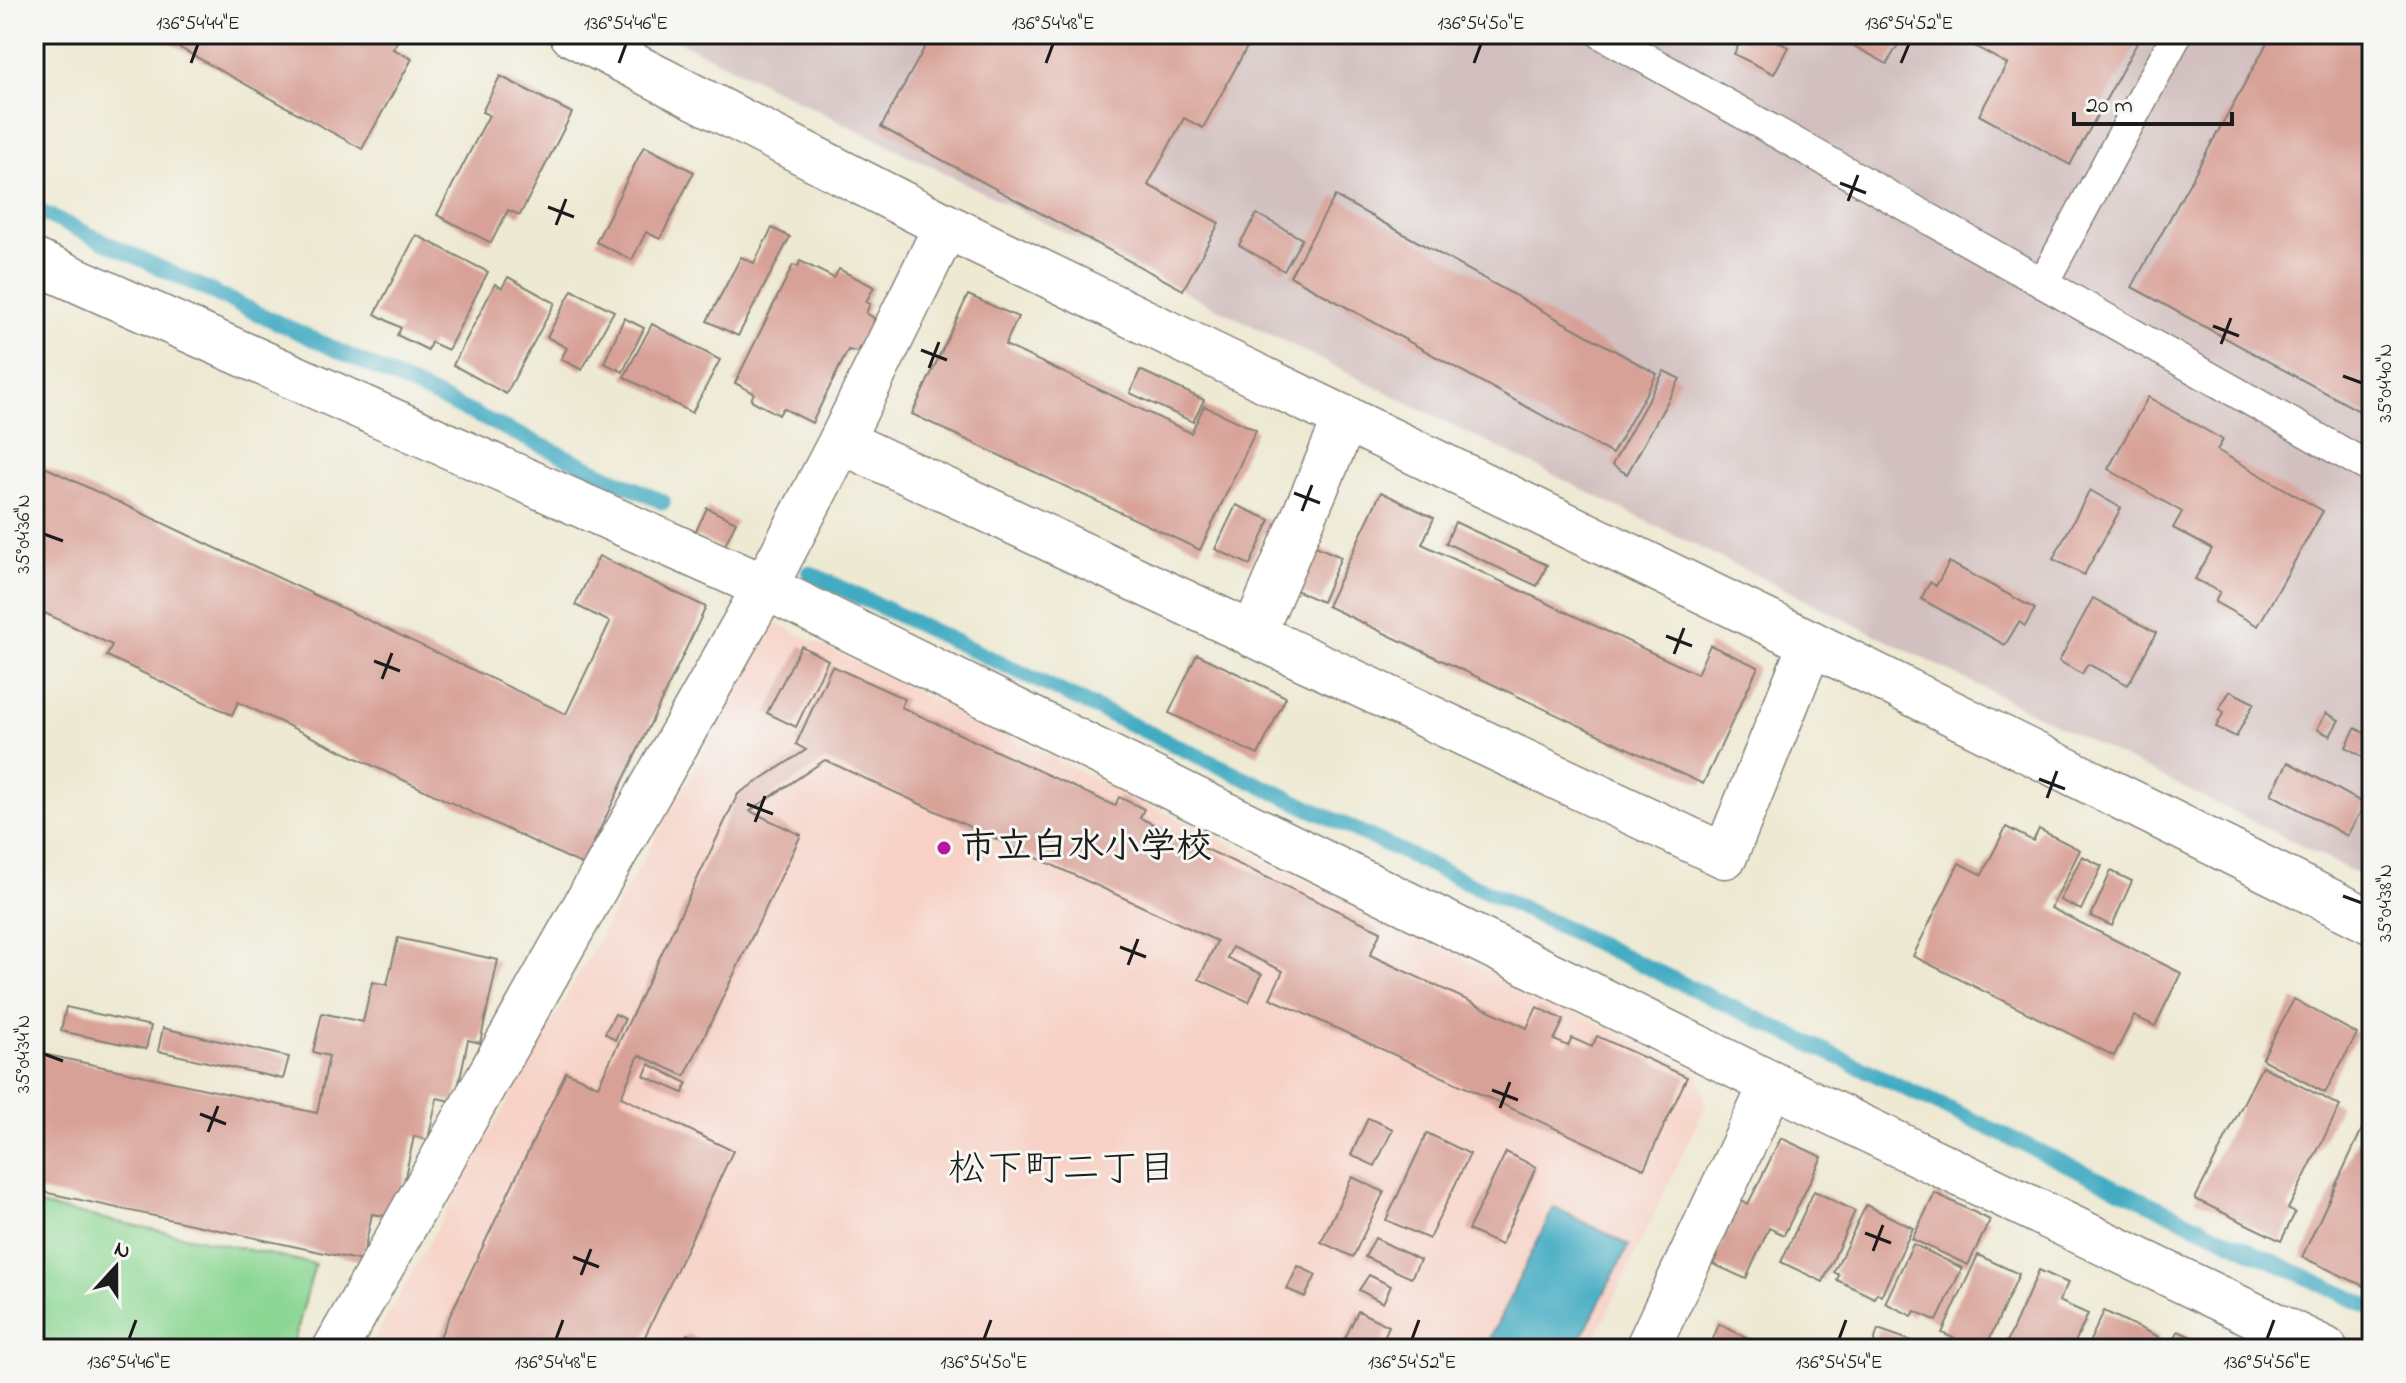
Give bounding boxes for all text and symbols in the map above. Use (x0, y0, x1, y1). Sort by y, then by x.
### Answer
text: 136°54'44"E (156, 10, 240, 39)
text: 136°54'46"E (584, 10, 668, 39)
text: 136°54'48"E (1011, 10, 1095, 39)
text: 136°54'50"E (1437, 10, 1525, 39)
text: 136°54'52"E (1865, 10, 1953, 39)
scale bar (2074, 76, 2232, 126)
text: 20 m (2086, 89, 2133, 124)
text: 35°04'40"N (2372, 343, 2401, 423)
text: 35°04'36"N (10, 494, 39, 574)
place label: 市立白水小学校 (960, 822, 1212, 875)
marker: 市立白水小学校 (935, 839, 953, 857)
text: 35°04'38"N (2372, 864, 2401, 942)
text: 35°04'34"N (10, 1015, 39, 1093)
district label: 松下町二丁目 (948, 1143, 1176, 1199)
north arrow (76, 1227, 156, 1307)
text: N (109, 1234, 135, 1269)
text: 136°54'46"E (87, 1349, 171, 1378)
text: 136°54'48"E (514, 1349, 598, 1378)
text: 136°54'50"E (940, 1349, 1028, 1378)
text: 136°54'52"E (1368, 1349, 1456, 1378)
text: 136°54'54"E (1795, 1349, 1883, 1378)
text: 136°54'56"E (2223, 1349, 2311, 1378)

